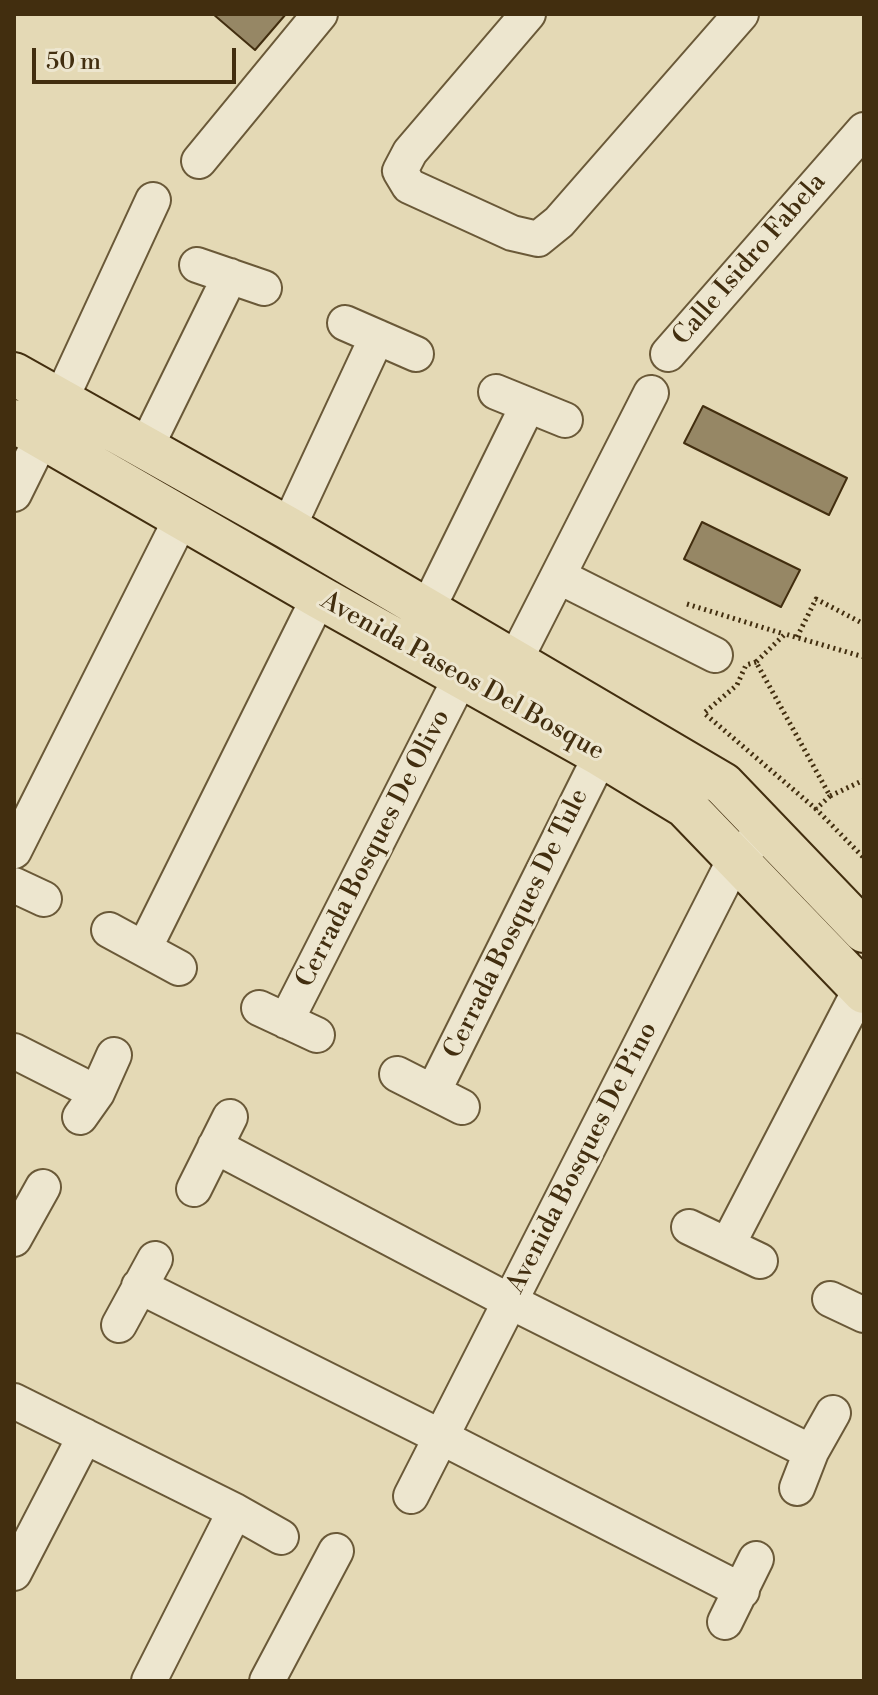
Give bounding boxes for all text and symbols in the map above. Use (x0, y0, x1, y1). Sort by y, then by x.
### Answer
scale bar (36, 32, 240, 82)
text: 50 m (46, 47, 101, 77)
street label: Calle Isidro Fabela (667, 168, 833, 352)
street label: Avenida Paseos Del Bosque (315, 586, 609, 768)
street label: Cerrada Bosques De Olivo (290, 705, 458, 993)
street label: Cerrada Bosques De Tule (438, 784, 596, 1064)
street label: Avenida Bosques De Pino (501, 1017, 665, 1299)

